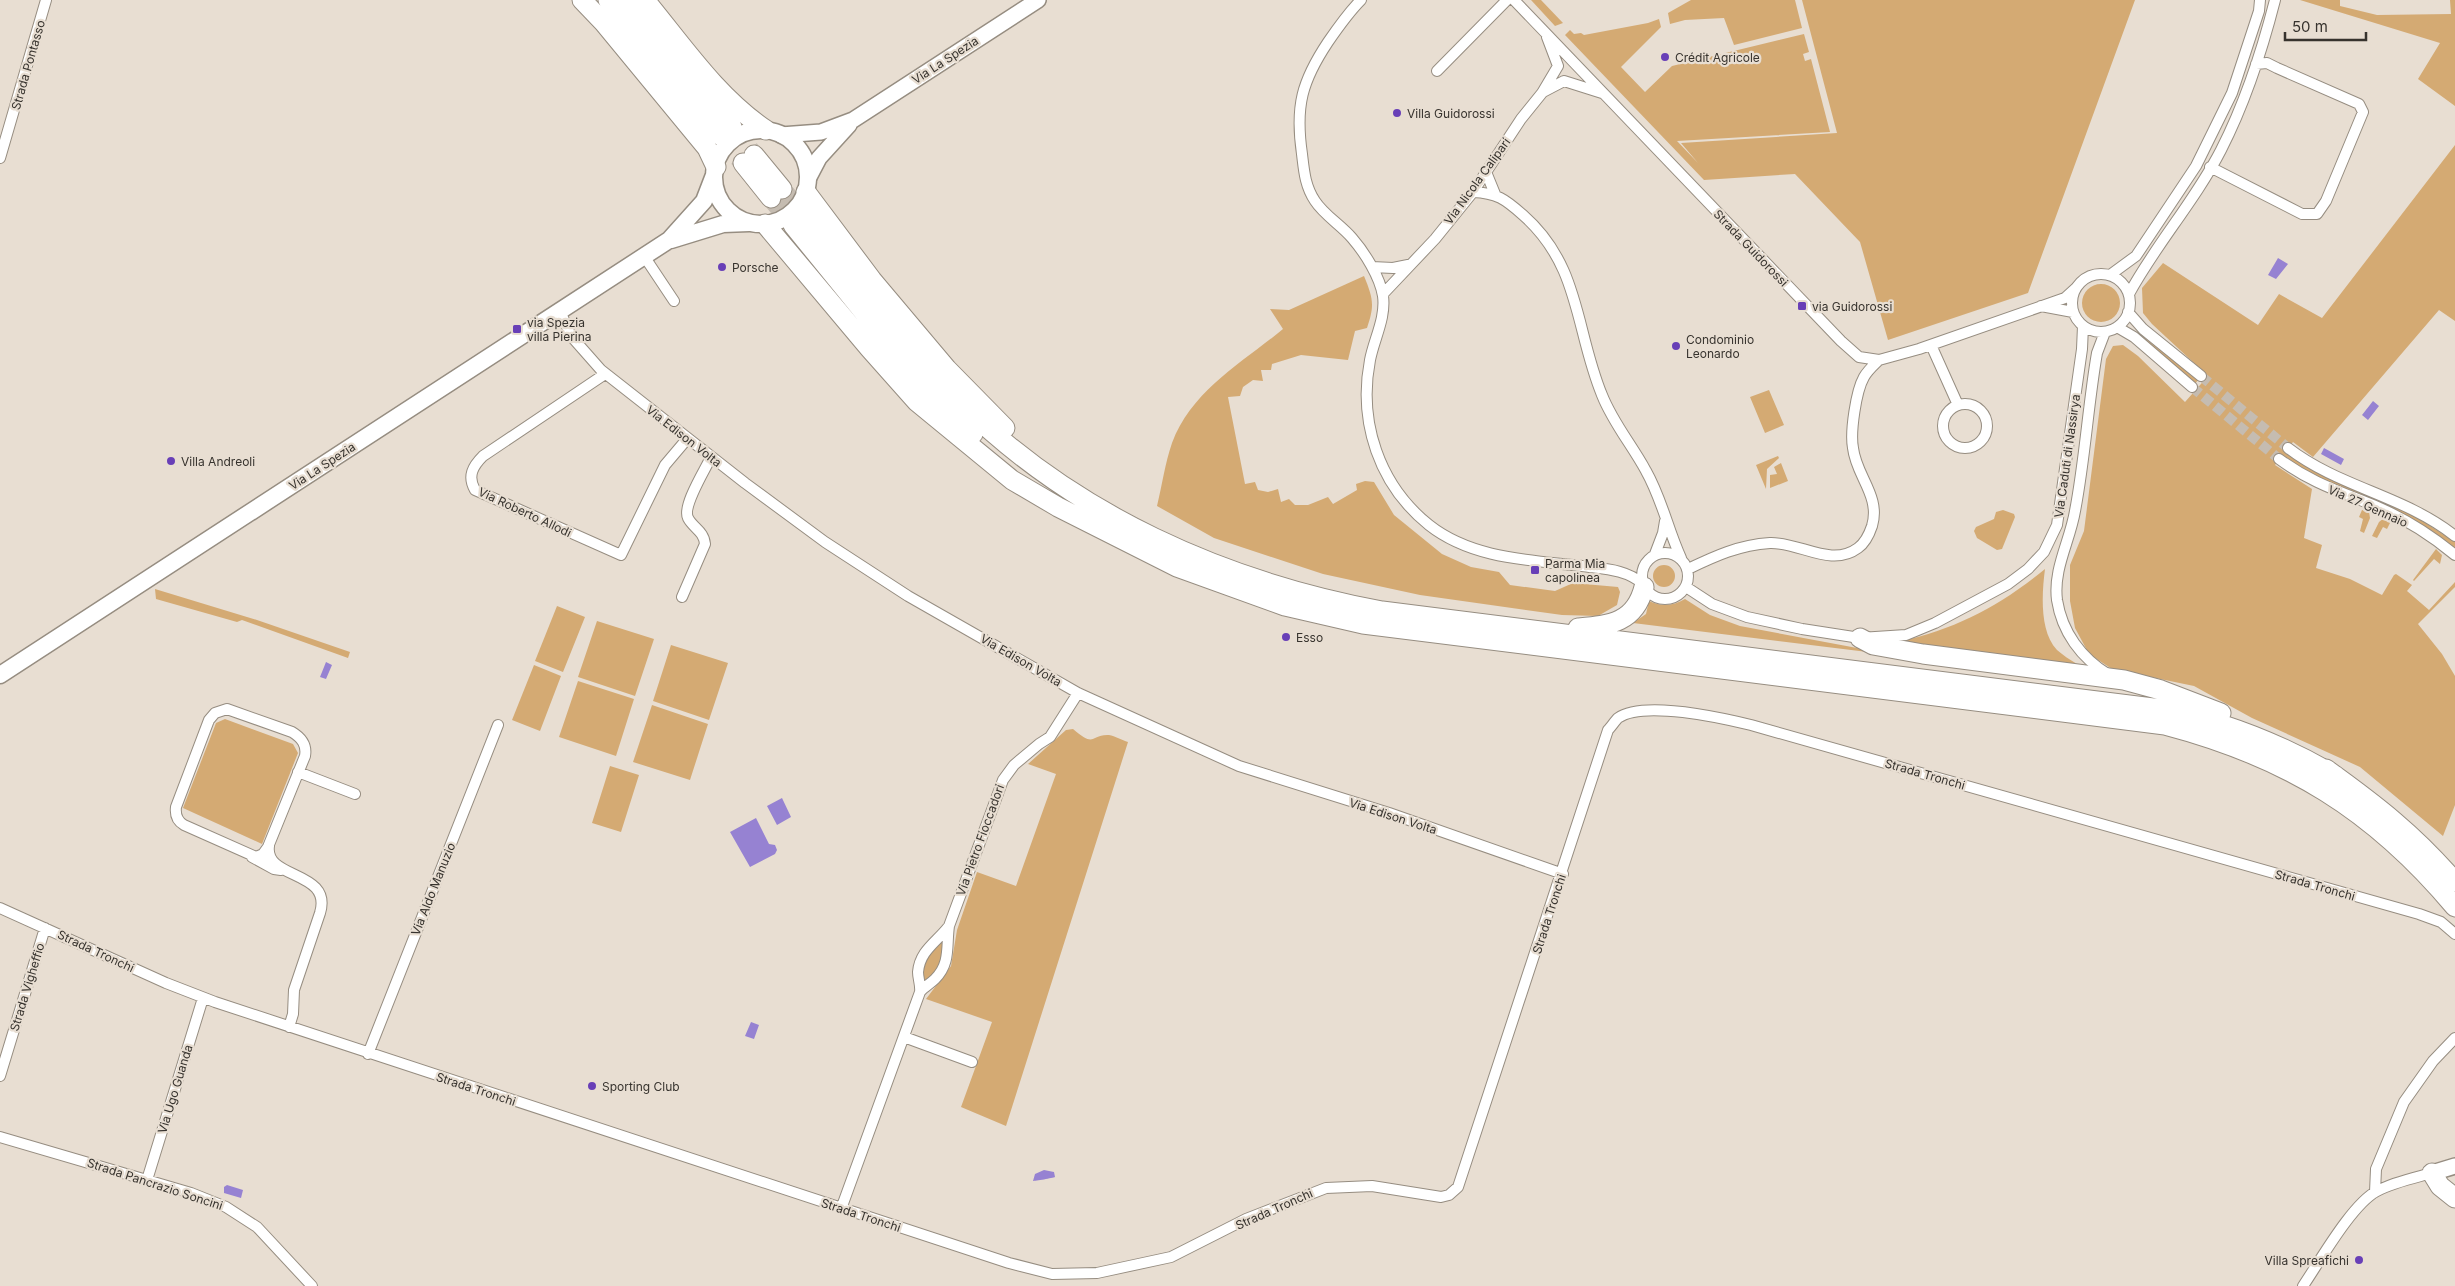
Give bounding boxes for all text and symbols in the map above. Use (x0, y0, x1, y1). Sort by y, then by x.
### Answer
scale bar (2285, 10, 2366, 42)
text: 50 m (2292, 17, 2328, 36)
street label: Strada Pontasso (8, 18, 48, 112)
street label: Via La Spezia (909, 33, 981, 87)
place label: Crédit Agricole (1675, 50, 1760, 65)
marker: Crédit Agricole (1659, 51, 1671, 63)
place label: Villa Guidorossi (1407, 106, 1495, 121)
marker: Villa Guidorossi (1391, 107, 1403, 119)
street label: Via Nicola Calipari (1441, 135, 1514, 227)
street label: Strada Guidorossi (1711, 206, 1792, 290)
place label: Porsche (732, 260, 779, 275)
marker: Porsche (716, 261, 728, 273)
place label: via Guidorossi (1812, 299, 1892, 314)
marker: via Guidorossi (1796, 300, 1808, 312)
place label: via Spezia villa Pierina (527, 315, 592, 344)
marker: via Spezia villa Pierina (511, 323, 523, 335)
place label: Condominio Leonardo (1686, 332, 1754, 361)
marker: Condominio Leonardo (1670, 340, 1682, 352)
street label: Via Caduti di Nassirya (2051, 393, 2083, 519)
street label: Via Edison Volta (643, 402, 725, 470)
street label: Via La Spezia (286, 439, 358, 493)
place label: Villa Andreoli (181, 454, 255, 469)
marker: Villa Andreoli (165, 455, 177, 467)
street label: Via 27 Gennaio (2326, 482, 2410, 530)
street label: Via Roberto Allodi (476, 484, 574, 540)
place label: Parma Mia capolinea (1545, 556, 1605, 585)
marker: Parma Mia capolinea (1529, 564, 1541, 576)
place label: Esso (1296, 630, 1323, 645)
street label: Via Edison Volta (978, 631, 1064, 689)
marker: Esso (1280, 631, 1292, 643)
street label: Strada Tronchi (1883, 755, 1967, 793)
street label: Via Pietro Fioccadori (953, 782, 1007, 898)
street label: Via Edison Volta (1347, 795, 1439, 837)
street label: Via Aldo Manuzio (408, 840, 458, 938)
street label: Strada Tronchi (2273, 866, 2357, 904)
street label: Strada Tronchi (1529, 872, 1569, 956)
street label: Strada Tronchi (55, 927, 137, 975)
street label: Strada Vigheffio (6, 941, 48, 1033)
street label: Via Ugo Guanda (154, 1043, 196, 1135)
street label: Strada Tronchi (434, 1069, 518, 1109)
place label: Sporting Club (602, 1079, 680, 1094)
marker: Sporting Club (586, 1080, 598, 1092)
street label: Strada Pancrazio Soncini (85, 1155, 225, 1213)
street label: Strada Tronchi (1233, 1185, 1315, 1233)
street label: Strada Tronchi (819, 1195, 903, 1235)
place label: Villa Spreafichi (2264, 1253, 2349, 1268)
marker: Villa Spreafichi (2353, 1254, 2365, 1266)

